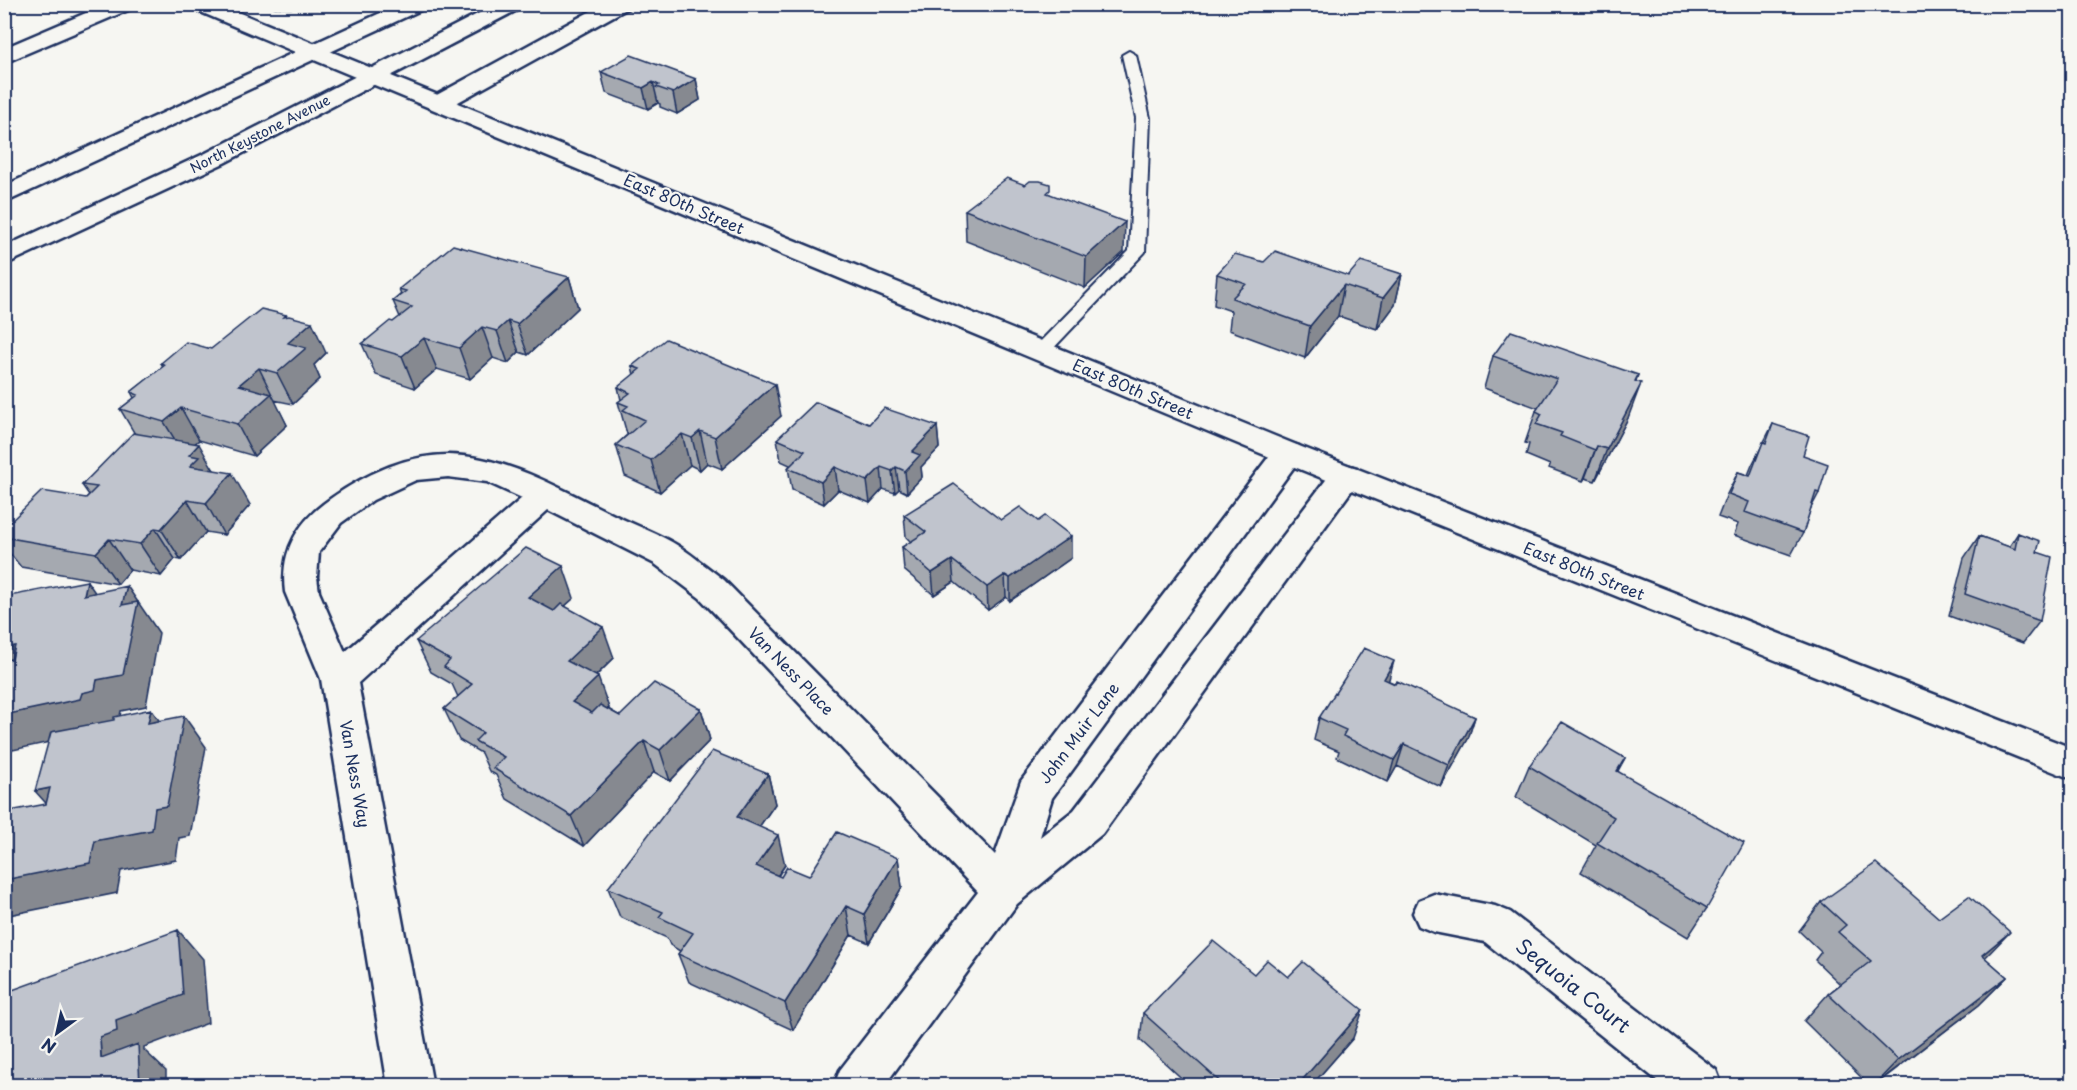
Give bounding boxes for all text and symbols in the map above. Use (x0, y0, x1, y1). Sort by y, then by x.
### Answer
street label: North Keystone Avenue (186, 89, 334, 178)
street label: East 80th Street (620, 167, 749, 239)
street label: East 80th Street (1069, 352, 1198, 424)
street label: East 80th Street (1520, 535, 1649, 606)
street label: Van Ness Place (743, 621, 840, 720)
street label: John Muir Lane (1032, 677, 1124, 788)
street label: Van Ness Way (335, 718, 377, 829)
street label: Sequoia Court (1510, 931, 1637, 1040)
north arrow (27, 1003, 87, 1063)
text: N (36, 1033, 60, 1060)

